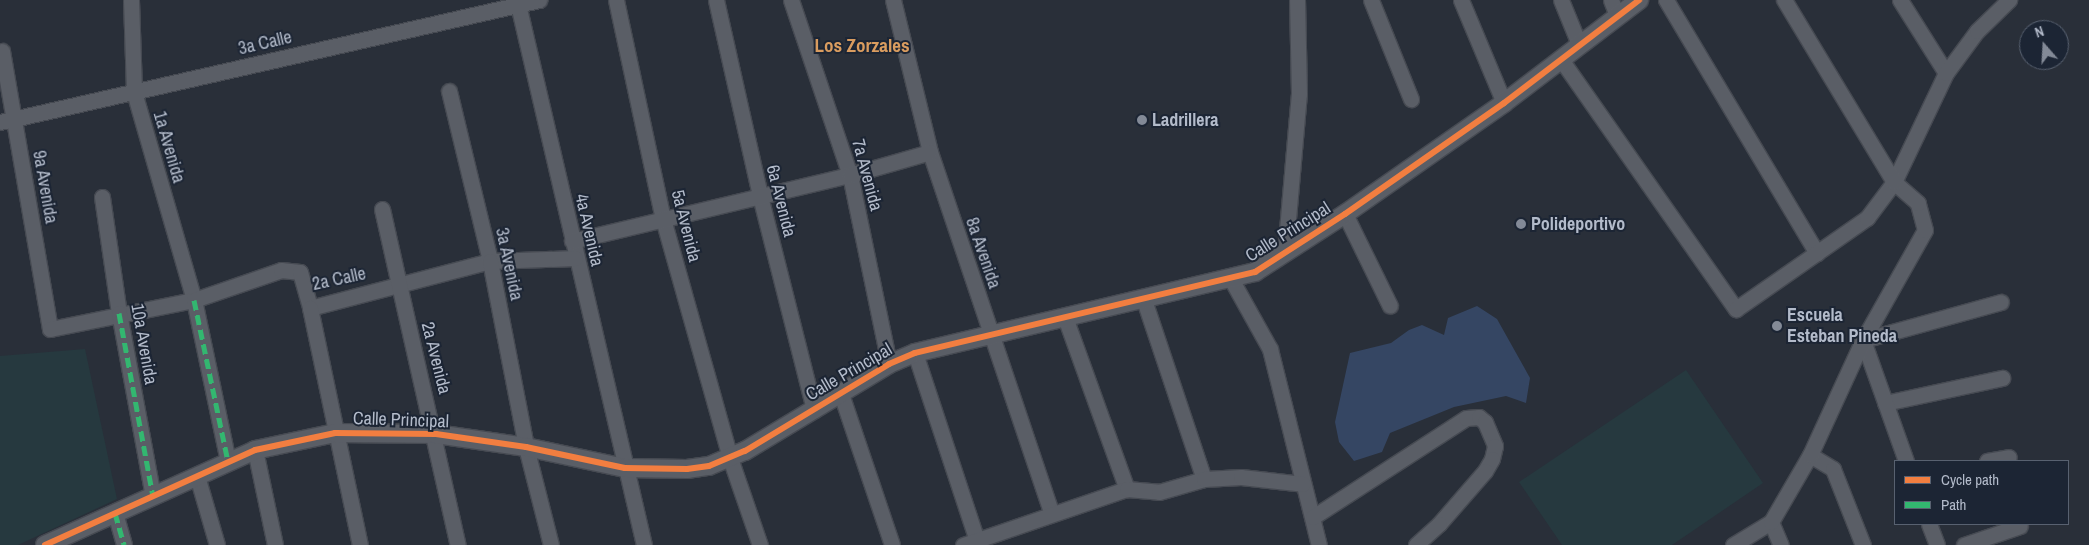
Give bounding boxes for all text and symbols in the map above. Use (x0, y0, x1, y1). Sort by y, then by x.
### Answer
north arrow (2019, 20, 2069, 70)
text: N (2033, 22, 2046, 42)
street label: 3a Calle (236, 26, 294, 60)
district label: Los Zorzales (814, 35, 910, 57)
street label: 1a Avenida (148, 108, 190, 186)
place label: Ladrillera (1152, 109, 1218, 131)
marker: Ladrillera (1136, 114, 1148, 126)
street label: 7a Avenida (847, 136, 887, 214)
street label: 9a Avenida (28, 148, 62, 226)
street label: 6a Avenida (762, 162, 800, 240)
street label: 5a Avenida (667, 187, 705, 265)
street label: 4a Avenida (570, 191, 608, 269)
street label: Calle Principal (1242, 197, 1334, 267)
place label: Polideportivo (1531, 213, 1625, 235)
street label: 8a Avenida (961, 214, 1005, 292)
marker: Polideportivo (1515, 218, 1527, 230)
street label: 3a Avenida (491, 225, 527, 303)
street label: 2a Calle (310, 263, 368, 295)
street label: 10a Avenida (126, 301, 162, 387)
place label: Escuela Esteban Pineda (1787, 305, 1897, 348)
street label: 2a Avenida (417, 319, 455, 397)
marker: Escuela Esteban Pineda (1771, 320, 1783, 332)
street label: Calle Principal (802, 339, 896, 405)
street label: Calle Principal (353, 408, 449, 432)
legend (1894, 460, 2069, 525)
text: Cycle path (1941, 469, 1999, 490)
text: Path (1941, 494, 1966, 515)

